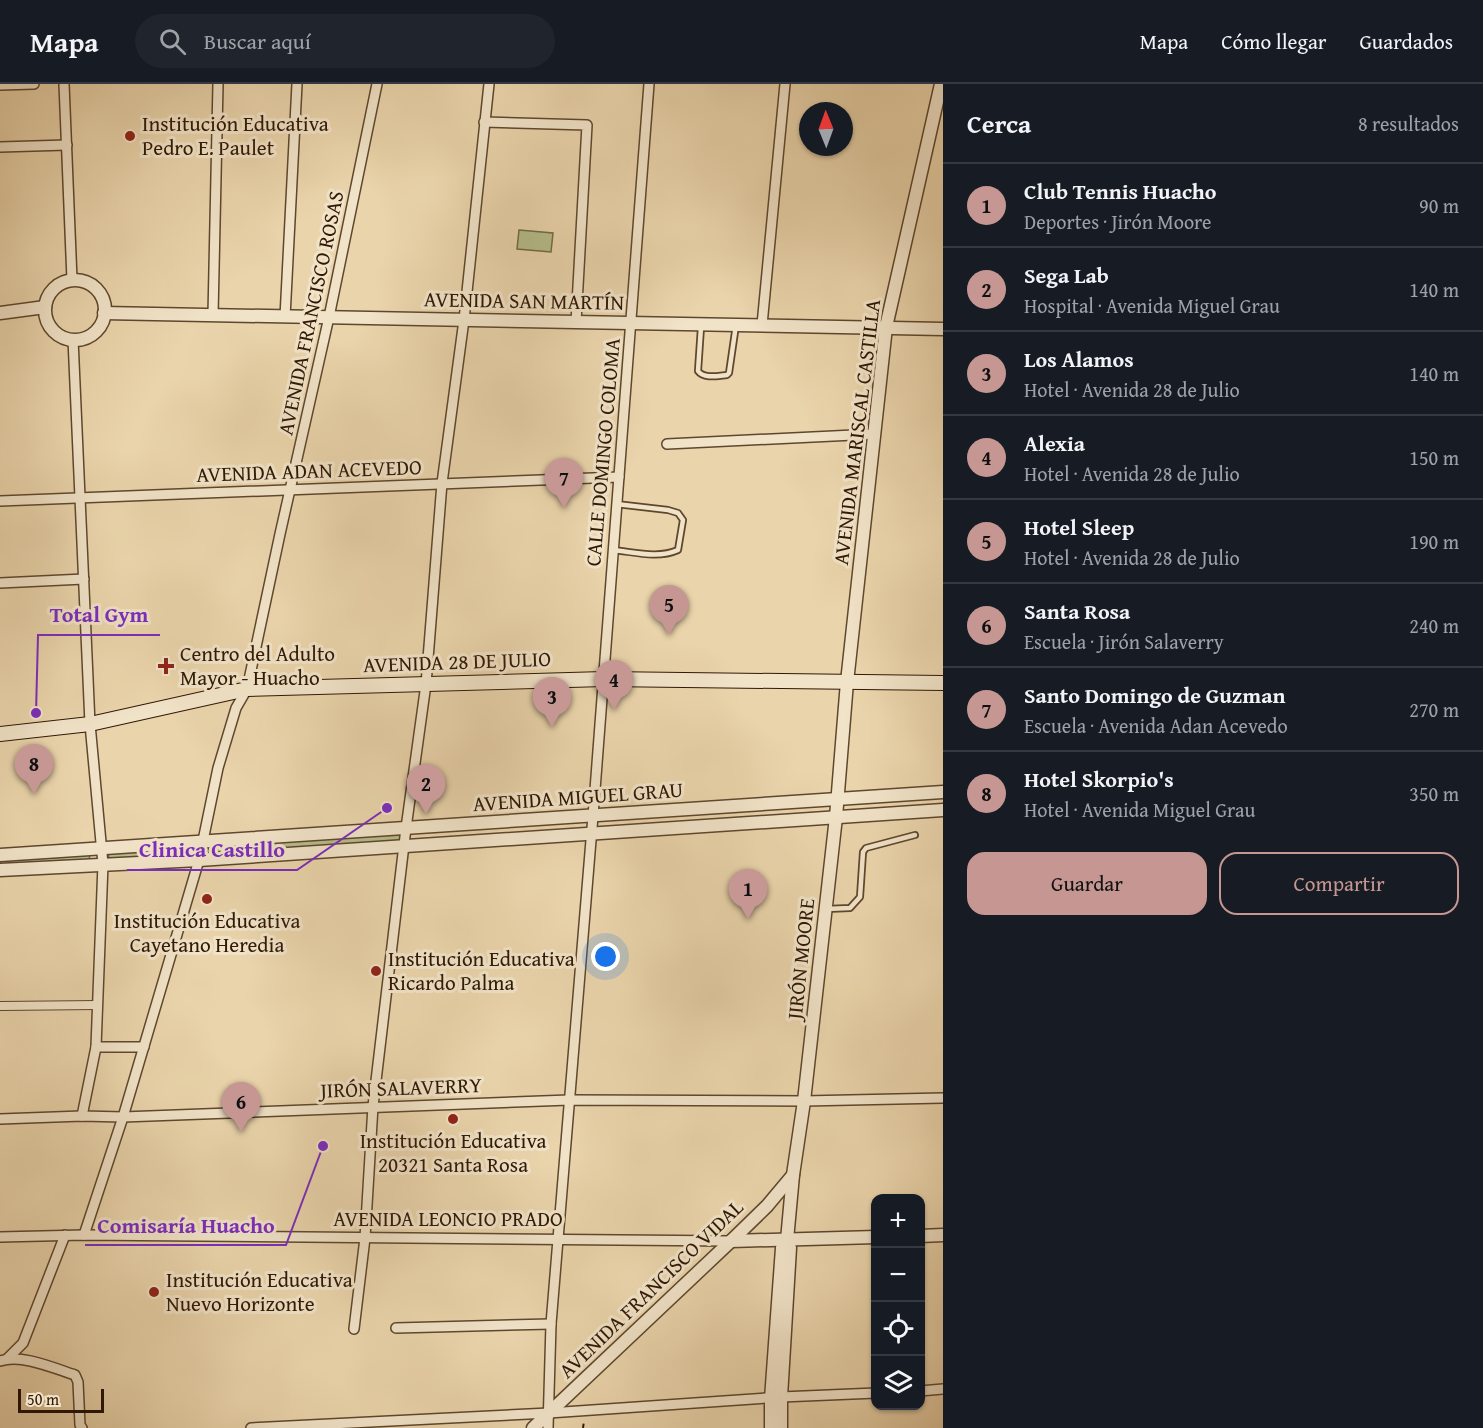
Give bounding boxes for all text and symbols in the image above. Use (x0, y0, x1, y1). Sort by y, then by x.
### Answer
search box (135, 14, 555, 68)
text: Mapa (30, 21, 99, 62)
icon: search (156, 25, 189, 58)
text: Buscar aquí (204, 25, 311, 57)
text: Mapa (1140, 26, 1188, 57)
text: Cómo llegar (1221, 26, 1326, 57)
text: Guardados (1359, 26, 1453, 57)
north arrow (799, 102, 853, 156)
text: Cerca (967, 104, 1031, 143)
place label: Institución Educativa Pedro E. Paulet (142, 108, 329, 163)
text: 8 resultados (1358, 109, 1459, 138)
marker: Institución Educativa Pedro E. Paulet (123, 129, 137, 143)
text: Club Tennis Huacho (1024, 175, 1216, 207)
street label: AVENIDA FRANCISCO ROSAS (269, 188, 352, 438)
text: 1 (981, 191, 992, 220)
text: 90 m (1419, 191, 1459, 220)
text: Deportes · Jirón Moore (1024, 207, 1211, 236)
text: Sega Lab (1024, 259, 1109, 291)
text: 2 (981, 275, 992, 304)
text: 140 m (1409, 275, 1459, 304)
street label: AVENIDA SAN MARTÍN (424, 283, 625, 318)
text: Hospital · Avenida Miguel Grau (1024, 291, 1280, 320)
street label: AVENIDA MARISCAL CASTILLA (825, 297, 888, 567)
street label: CALLE DOMINGO COLOMA (577, 336, 628, 567)
text: Los Alamos (1024, 343, 1134, 375)
text: 3 (981, 359, 992, 388)
text: 140 m (1409, 359, 1459, 388)
text: Hotel · Avenida 28 de Julio (1024, 375, 1240, 404)
text: Alexia (1024, 427, 1085, 459)
text: 4 (981, 443, 992, 472)
text: 150 m (1409, 443, 1459, 472)
street label: AVENIDA ADAN ACEVEDO (196, 451, 422, 490)
pin: 7 (544, 458, 584, 508)
text: Hotel · Avenida 28 de Julio (1024, 459, 1240, 488)
text: Hotel Sleep (1024, 511, 1134, 543)
text: 5 (981, 527, 992, 556)
text: 190 m (1409, 527, 1459, 556)
text: Hotel · Avenida 28 de Julio (1024, 543, 1240, 572)
pin: 5 (650, 586, 688, 635)
callout: Total Gym (38, 595, 160, 635)
text: Santa Rosa (1024, 595, 1130, 627)
text: Total Gym (50, 598, 148, 630)
text: 6 (981, 611, 992, 640)
text: 240 m (1409, 611, 1459, 640)
text: Escuela · Jirón Salaverry (1024, 627, 1224, 656)
place label: Centro del Adulto Mayor - Huacho (180, 638, 335, 693)
street label: AVENIDA 28 DE JULIO (363, 643, 551, 680)
marker: Centro del Adulto Mayor - Huacho (157, 657, 175, 675)
pin: 4 (594, 660, 634, 710)
pin: 3 (532, 678, 572, 727)
text: Santo Domingo de Guzman (1024, 679, 1285, 711)
text: 7 (981, 695, 992, 724)
text: 270 m (1409, 695, 1459, 724)
text: Escuela · Avenida Adan Acevedo (1024, 711, 1288, 740)
pin: 8 (15, 744, 54, 794)
text: Hotel Skorpio's (1024, 763, 1174, 795)
pin: 2 (406, 764, 446, 814)
street label: AVENIDA MIGUEL GRAU (472, 774, 684, 819)
text: 8 (981, 779, 992, 808)
text: 350 m (1409, 779, 1459, 808)
text: Hotel · Avenida Miguel Grau (1024, 795, 1255, 824)
callout: Clinica Castillo (127, 830, 297, 870)
text: Clinica Castillo (139, 833, 285, 865)
button: Guardar (967, 852, 1207, 915)
button: Compartir (1219, 852, 1459, 915)
pin: 1 (728, 870, 768, 919)
marker: Institución Educativa Cayetano Heredia (200, 892, 214, 906)
street label: JIRÓN MOORE (778, 896, 822, 1024)
place label: Institución Educativa Cayetano Heredia (114, 905, 300, 960)
your location (591, 942, 620, 971)
place label: Institución Educativa Ricardo Palma (388, 943, 575, 998)
marker: Institución Educativa Ricardo Palma (369, 964, 383, 978)
street label: JIRÓN SALAVERRY (317, 1069, 483, 1106)
pin: 6 (222, 1082, 260, 1132)
marker: Institución Educativa 20321 Santa Rosa (446, 1112, 460, 1126)
place label: Institución Educativa 20321 Santa Rosa (360, 1125, 546, 1180)
street label: AVENIDA FRANCISCO VIDAL (551, 1192, 750, 1385)
map controls (871, 1194, 925, 1410)
button: + (871, 1194, 925, 1248)
street label: AVENIDA LEONCIO PRADO (333, 1203, 563, 1234)
callout: Comisaría Huacho (85, 1205, 286, 1245)
text: Comisaría Huacho (97, 1209, 275, 1241)
button: − (871, 1248, 925, 1302)
place label: Institución Educativa Nuevo Horizonte (166, 1264, 353, 1319)
marker: Institución Educativa Nuevo Horizonte (147, 1285, 161, 1299)
button: locate (871, 1302, 925, 1356)
button: layers (871, 1356, 925, 1410)
scale bar (18, 1386, 104, 1414)
text: 50 m (27, 1387, 59, 1411)

